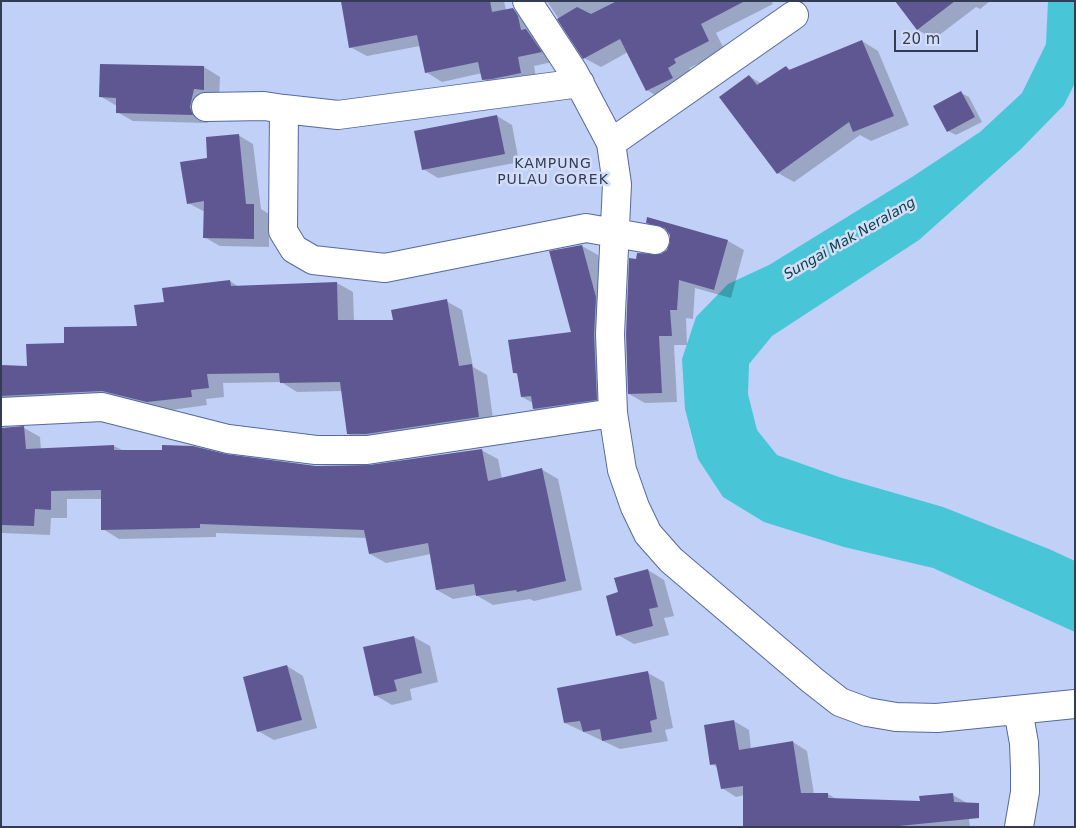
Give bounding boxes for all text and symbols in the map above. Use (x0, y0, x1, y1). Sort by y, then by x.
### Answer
scale bar (896, 20, 980, 52)
text: 20 m (902, 30, 940, 48)
district label: KAMPUNG PULAU GOREK (496, 156, 610, 188)
water label: Sungai Mak Neralang (781, 194, 919, 284)

